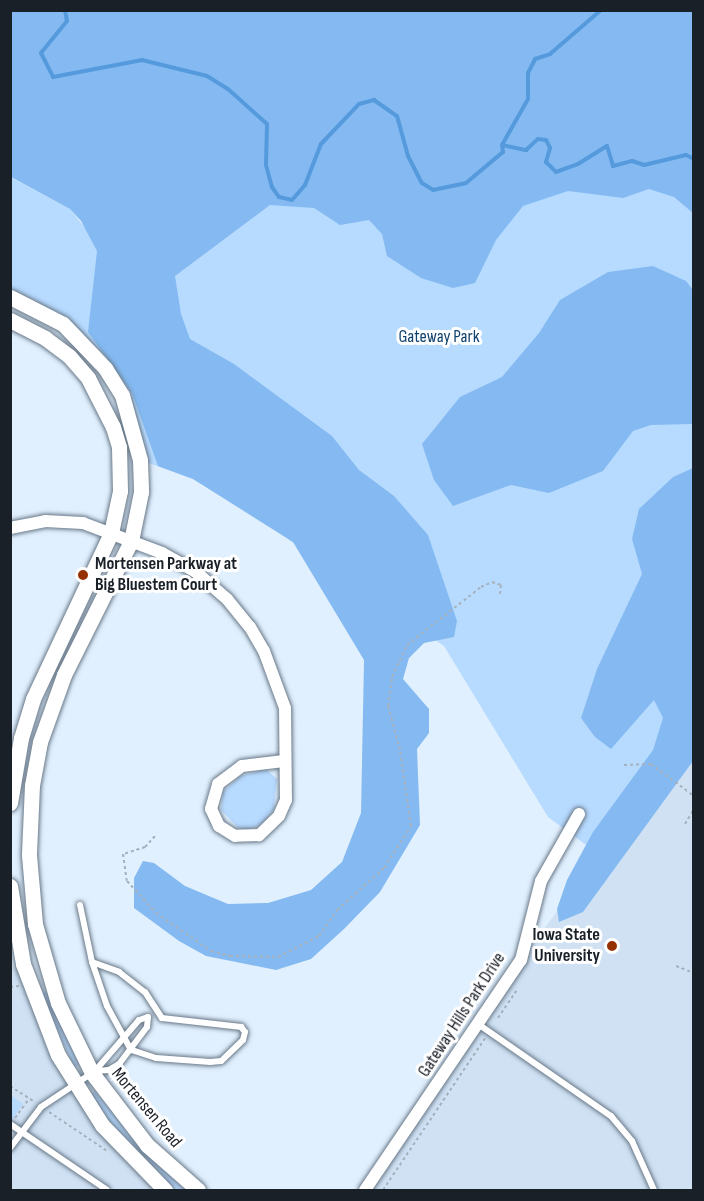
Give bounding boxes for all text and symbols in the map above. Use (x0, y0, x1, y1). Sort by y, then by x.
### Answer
park label: Gateway Park (398, 326, 480, 348)
place label: Mortensen Parkway at Big Bluestem Court (95, 554, 237, 596)
marker: Mortensen Parkway at Big Bluestem Court (76, 568, 90, 582)
place label: Iowa State University (532, 925, 600, 968)
marker: Iowa State University (605, 939, 619, 953)
street label: Gateway Hills Park Drive (414, 949, 510, 1081)
street label: Mortensen Road (106, 1063, 186, 1153)

